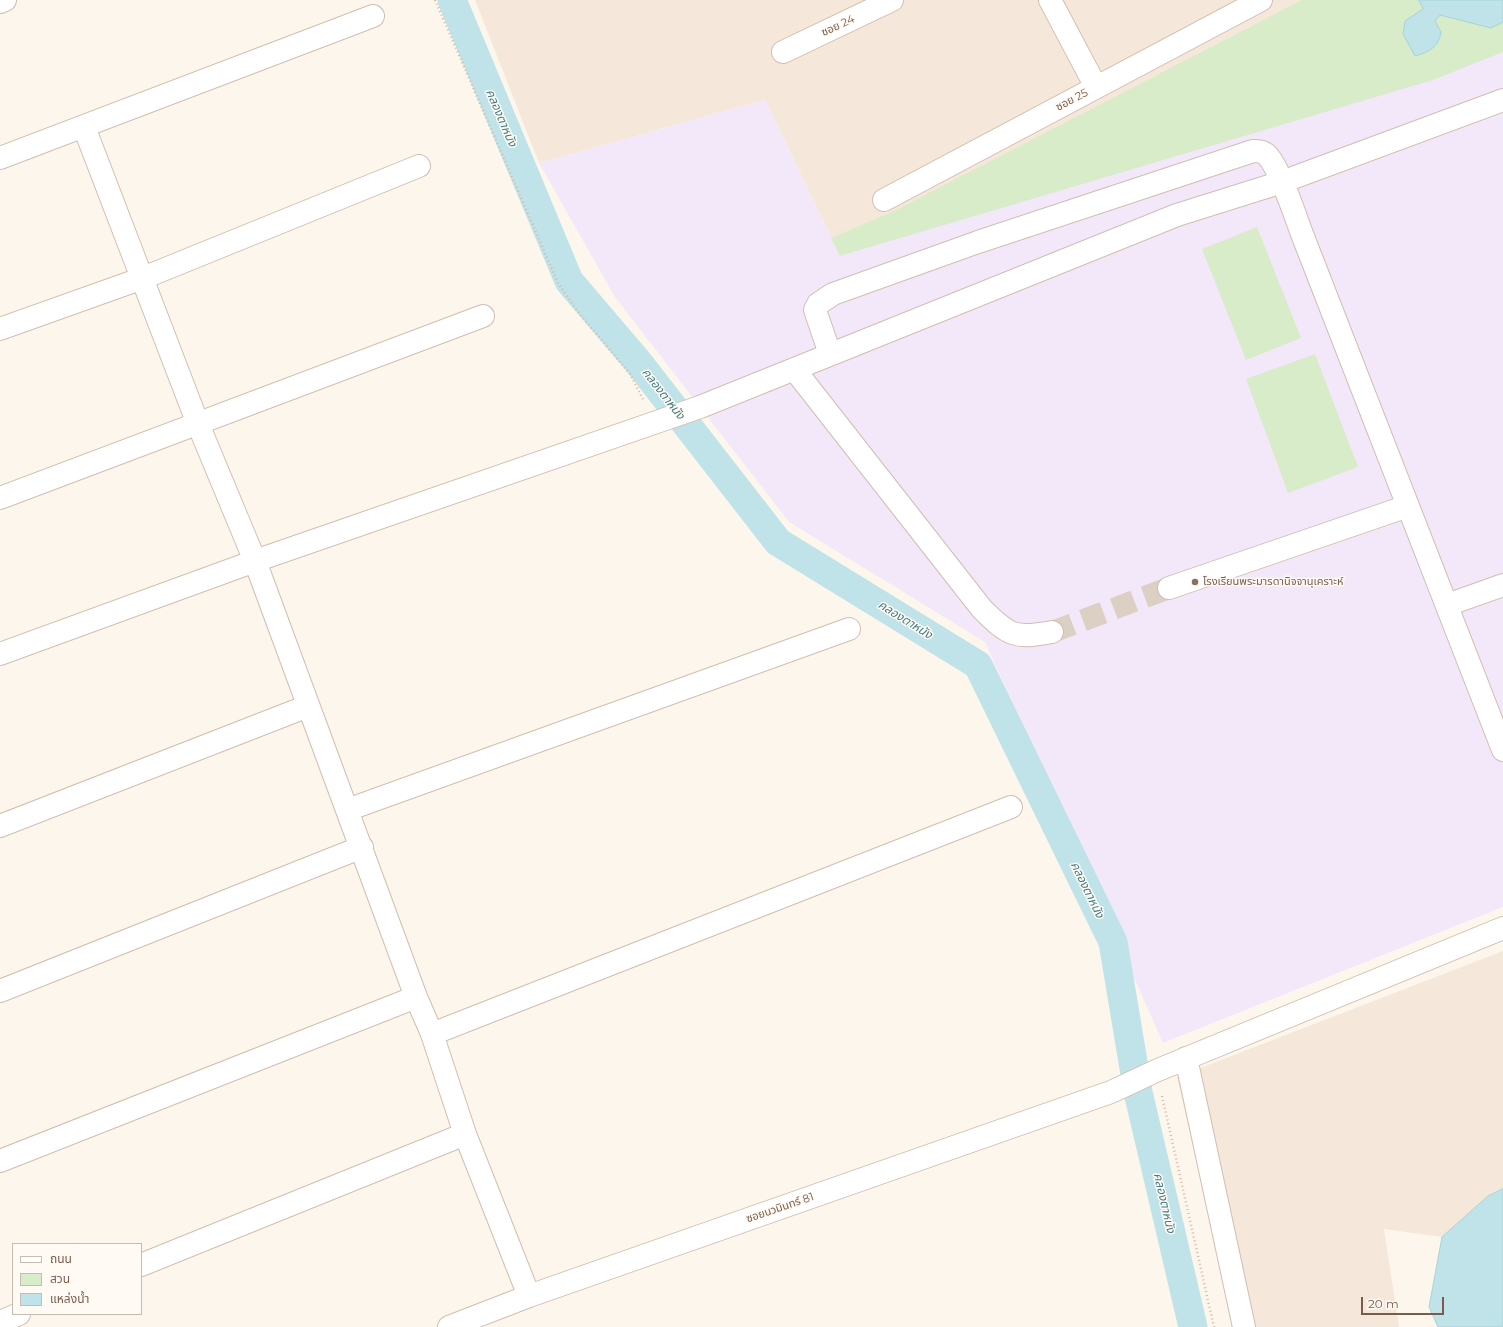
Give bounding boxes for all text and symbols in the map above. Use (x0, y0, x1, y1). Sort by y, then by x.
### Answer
street label: ซอย 24 (819, 13, 857, 39)
street label: ซอย 25 (1054, 86, 1090, 114)
water label: คลองตาหนัง (482, 87, 520, 149)
water label: คลองตาหนัง (639, 366, 687, 422)
place label: โรงเรียนพระมารดานิจจานุเคราะห์ (1203, 575, 1343, 589)
marker: โรงเรียนพระมารดานิจจานุเคราะห์ (1190, 577, 1200, 587)
water label: คลองตาหนัง (875, 598, 935, 642)
water label: คลองตาหนัง (1067, 859, 1107, 921)
water label: คลองตาหนัง (1150, 1172, 1178, 1234)
street label: ซอยนวมินทร์ 81 (744, 1190, 816, 1226)
legend (12, 1243, 142, 1315)
text: ถนน (50, 1251, 72, 1266)
text: สวน (50, 1271, 70, 1286)
scale bar (1363, 1289, 1446, 1315)
text: แหล่งน้ำ (50, 1291, 89, 1306)
text: 20 m (1368, 1296, 1399, 1311)

